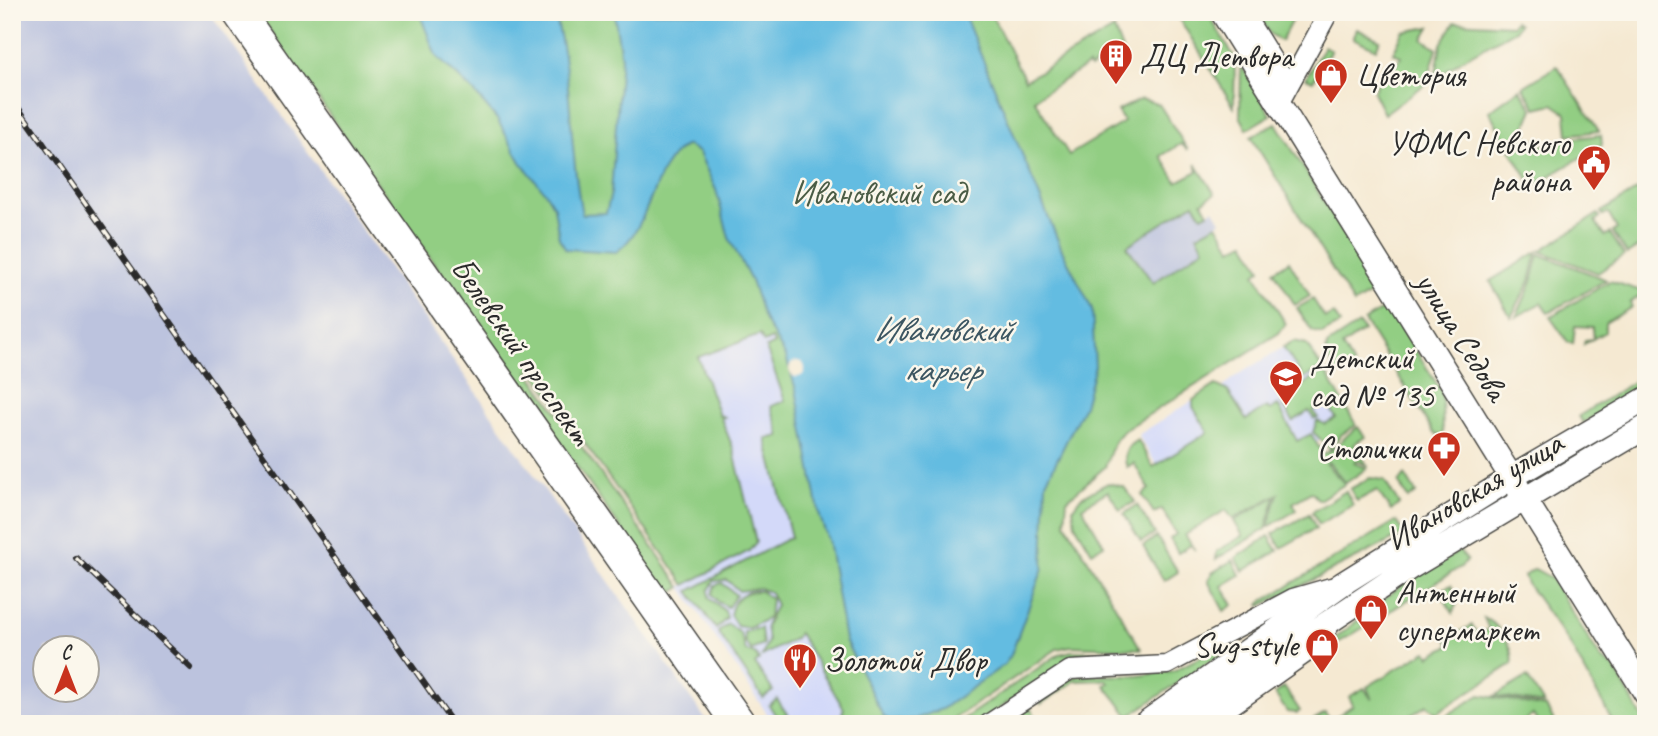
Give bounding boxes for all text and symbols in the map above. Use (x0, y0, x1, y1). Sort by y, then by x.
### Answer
place label: ДЦ Детвора (1140, 35, 1295, 77)
building icon: ДЦ Детвора (1097, 37, 1135, 86)
place label: Цветория (1356, 54, 1467, 96)
shop icon: Цветория (1312, 56, 1350, 105)
place label: УФМС Невского района (1388, 122, 1572, 202)
public building icon: УФМС Невского района (1575, 143, 1613, 192)
park label: Ивановский сад (792, 172, 970, 214)
street label: Белевский проспект (442, 249, 603, 455)
street label: улица Седова (1405, 262, 1519, 410)
water label: Ивановский карьер (873, 307, 1017, 392)
place label: Детский сад № 135 (1310, 337, 1436, 417)
school or university icon: Детский сад № 135 (1267, 358, 1305, 407)
street label: Ивановская улица (1378, 420, 1572, 560)
place label: Столички (1317, 427, 1423, 469)
pharmacy icon: Столички (1425, 429, 1463, 478)
place label: Антенный супермаркет (1396, 571, 1540, 651)
shop icon: Антенный супермаркет (1352, 592, 1390, 641)
place label: Swg-style (1194, 624, 1300, 666)
shop icon: Swg-style (1303, 626, 1341, 675)
north arrow (32, 634, 102, 704)
place label: Золотой Двор (824, 639, 989, 681)
text: С (61, 641, 73, 665)
restaurant icon: Золотой Двор (781, 641, 819, 690)

